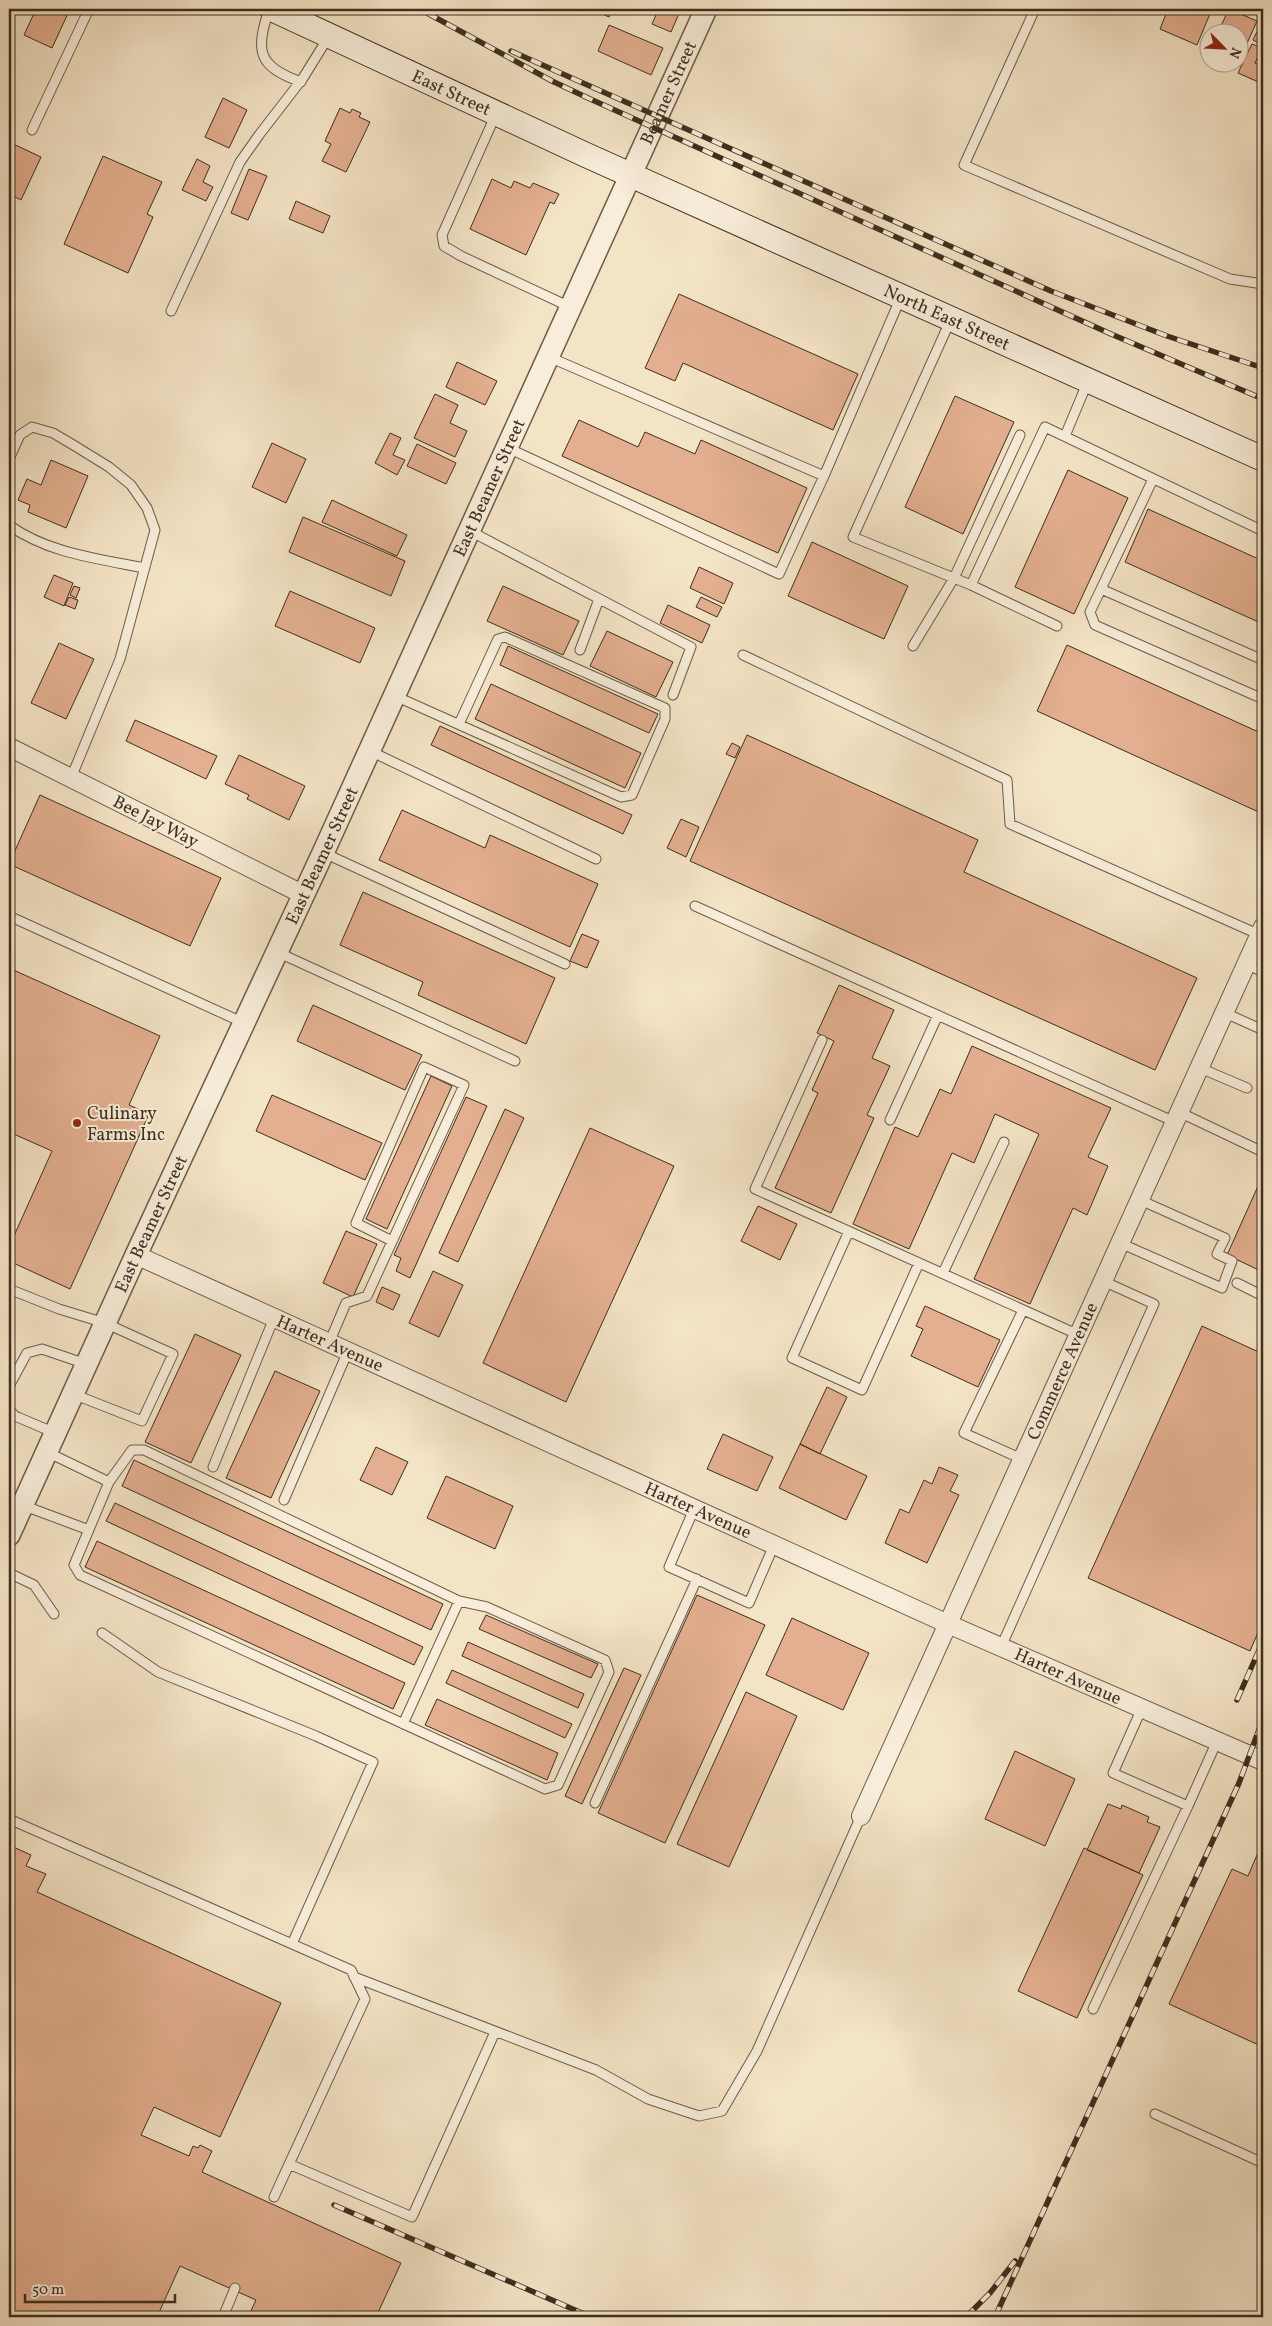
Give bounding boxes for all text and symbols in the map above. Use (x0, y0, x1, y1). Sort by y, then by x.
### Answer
north arrow (1200, 22, 1250, 72)
street label: Beamer Street (635, 37, 704, 149)
text: N (1224, 44, 1245, 61)
street label: East Street (407, 65, 495, 123)
street label: North East Street (879, 279, 1013, 358)
street label: East Beamer Street (448, 415, 532, 561)
street label: East Beamer Street (280, 783, 365, 929)
street label: Bee Jay Way (108, 790, 203, 855)
place label: Culinary Farms Inc (87, 1102, 165, 1148)
marker: Culinary Farms Inc (71, 1117, 83, 1129)
street label: East Beamer Street (109, 1151, 195, 1297)
street label: Commerce Avenue (1022, 1299, 1105, 1444)
street label: Harter Avenue (272, 1310, 387, 1379)
street label: Harter Avenue (640, 1477, 755, 1546)
street label: Harter Avenue (1010, 1643, 1125, 1712)
scale bar (25, 2271, 175, 2303)
text: 50 m (32, 2280, 64, 2301)

